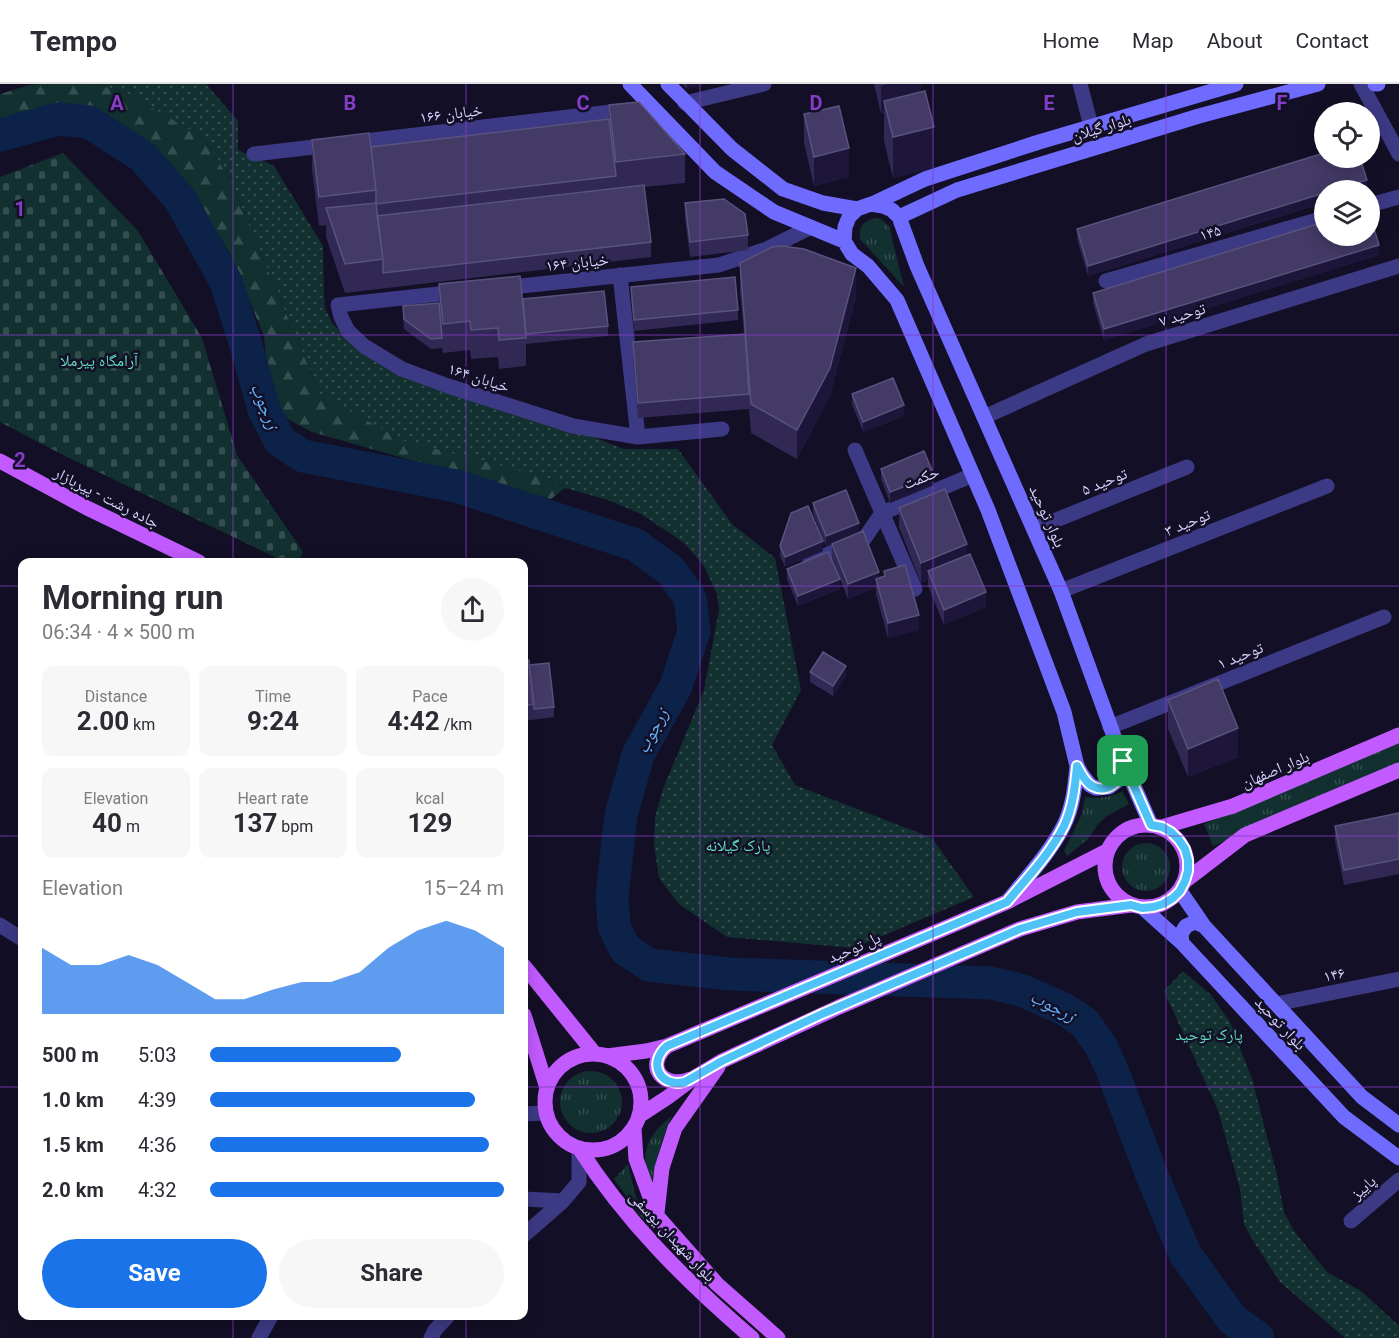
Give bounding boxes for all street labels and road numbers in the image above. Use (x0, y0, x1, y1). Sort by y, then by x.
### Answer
street label: خیابان ۱۶۶ (418, 100, 484, 128)
street label: بلوار گیلان (1069, 109, 1134, 146)
street label: ۱۴۵ (1197, 220, 1223, 245)
street label: ۱۶۴ خیابان (545, 250, 610, 276)
street label: توحید ۷ (1157, 298, 1208, 331)
street label: خیابان ۱۶۴ (445, 359, 512, 397)
street label: جاده رشت - پیربازار (50, 462, 163, 532)
street label: حکمت (900, 462, 942, 493)
street label: توحید ۵ (1079, 464, 1130, 499)
street label: بلوار توحید (1025, 482, 1070, 550)
street label: توحید ۳ (1162, 505, 1213, 540)
street label: توحید ۱ (1215, 638, 1266, 673)
street label: بلوار اصفهان (1238, 747, 1312, 793)
street label: پل توحید (825, 928, 884, 968)
street label: ۱۴۶ (1322, 963, 1347, 986)
street label: بلوار توحید (1251, 993, 1310, 1054)
street label: پاییز (1346, 1171, 1380, 1204)
street label: بلوار شهیدان یوسفی (625, 1187, 720, 1286)

